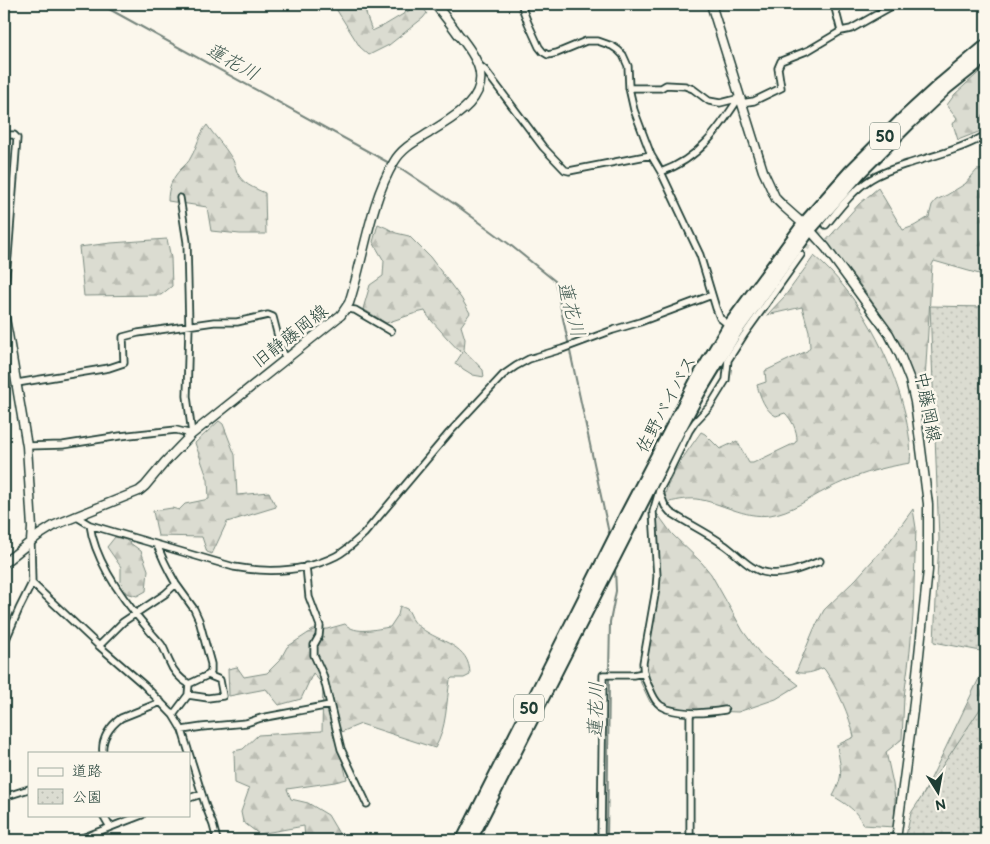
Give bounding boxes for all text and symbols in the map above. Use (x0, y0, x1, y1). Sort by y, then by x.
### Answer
water label: 蓮花川 (202, 38, 263, 86)
road number: 50 (870, 122, 900, 150)
water label: 蓮花川 (552, 279, 589, 340)
street label: 旧静藤岡線 (248, 300, 332, 372)
street label: 佐野バイパス (632, 352, 701, 457)
street label: 中藤岡線 (910, 370, 945, 444)
water label: 蓮花川 (585, 681, 608, 739)
road number: 50 (514, 694, 544, 721)
legend (28, 752, 190, 816)
text: 道路 (72, 762, 102, 781)
north arrow (912, 766, 962, 816)
text: 公園 (72, 788, 102, 807)
text: N (934, 795, 947, 814)

